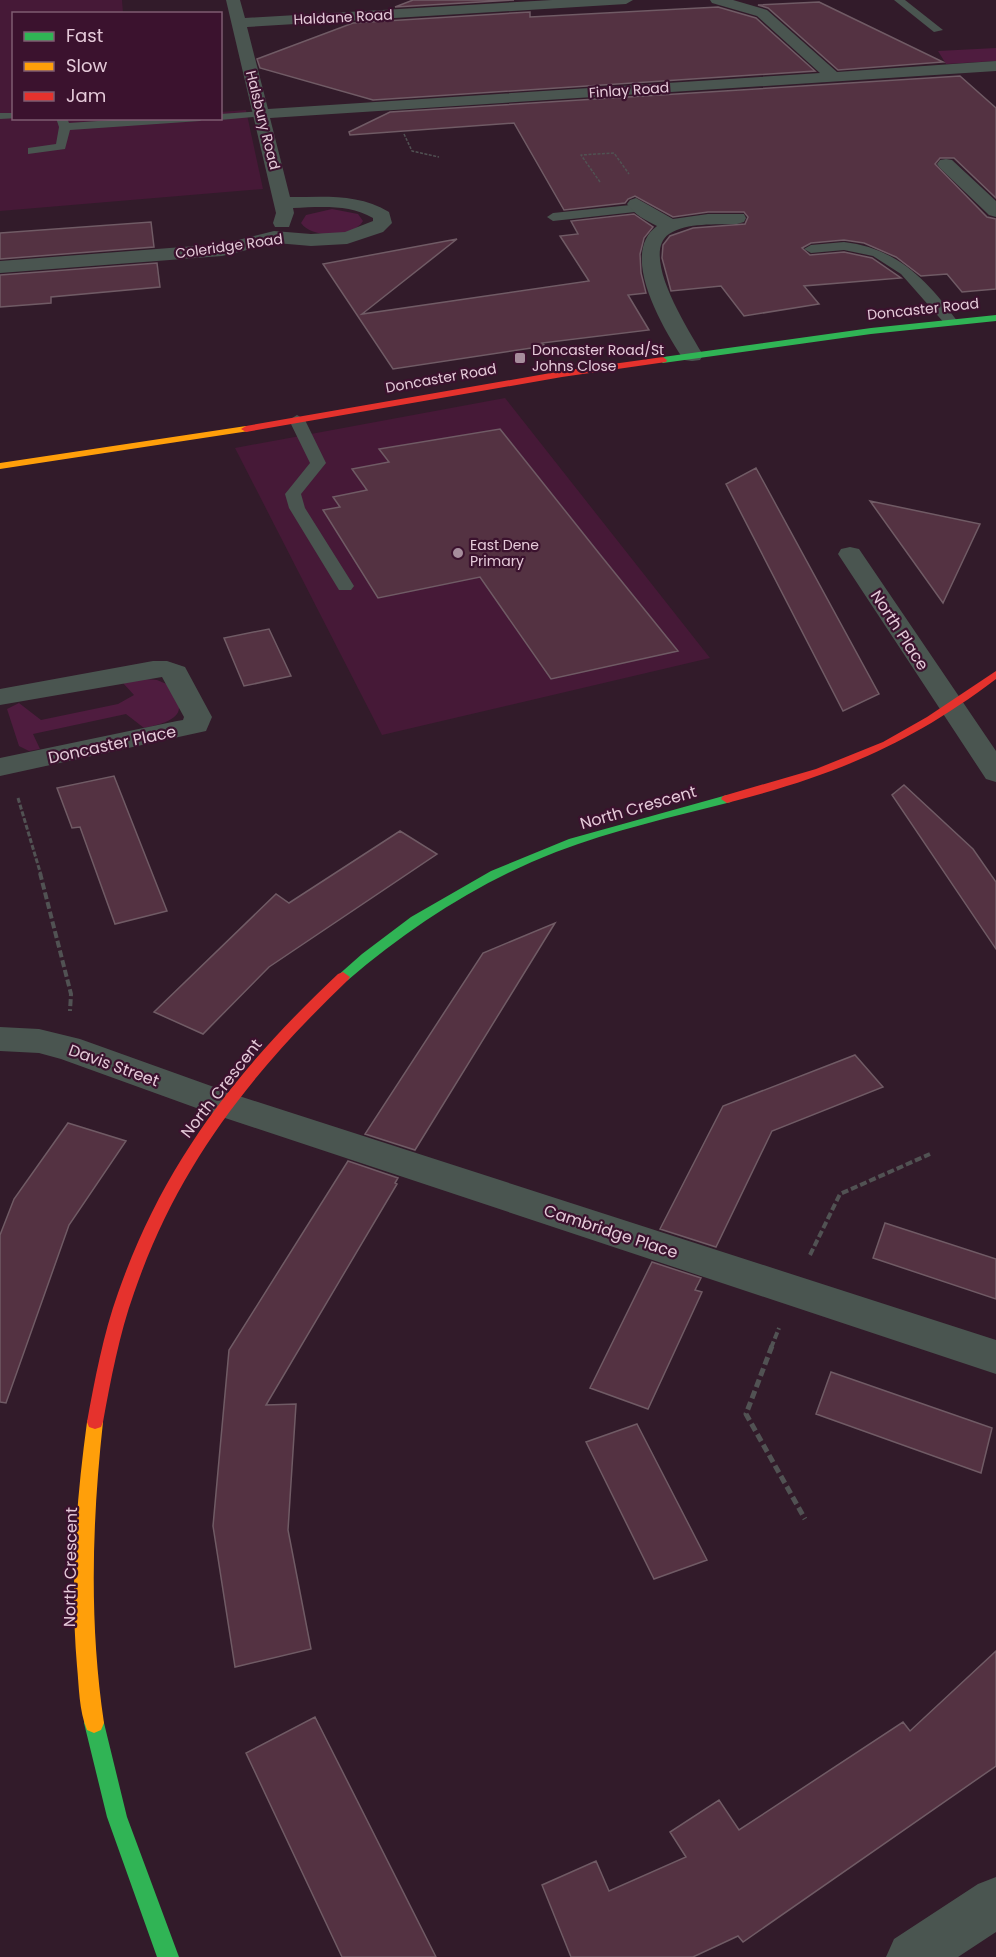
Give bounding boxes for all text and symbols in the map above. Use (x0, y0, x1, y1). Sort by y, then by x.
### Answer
street label: Haldane Road (293, 4, 393, 30)
legend (12, 12, 222, 120)
text: Fast (66, 23, 103, 48)
text: Slow (66, 53, 108, 78)
street label: Halsbury Road (241, 68, 285, 172)
street label: Finlay Road (588, 77, 670, 103)
text: Jam (66, 83, 106, 108)
street label: Coleridge Road (174, 229, 284, 263)
street label: Doncaster Road (866, 293, 980, 325)
place label: Doncaster Road/St Johns Close (532, 340, 664, 376)
marker: Doncaster Road/St Johns Close (513, 351, 527, 365)
street label: Doncaster Road (384, 358, 498, 398)
place label: East Dene Primary (470, 535, 539, 571)
marker: East Dene Primary (451, 546, 465, 560)
street label: North Place (865, 586, 934, 675)
street label: Doncaster Place (46, 720, 178, 769)
street label: North Crescent (577, 780, 699, 835)
street label: North Crescent (175, 1034, 268, 1143)
street label: Davis Street (65, 1039, 162, 1092)
street label: Cambridge Place (541, 1199, 681, 1264)
street label: North Crescent (58, 1507, 83, 1627)

